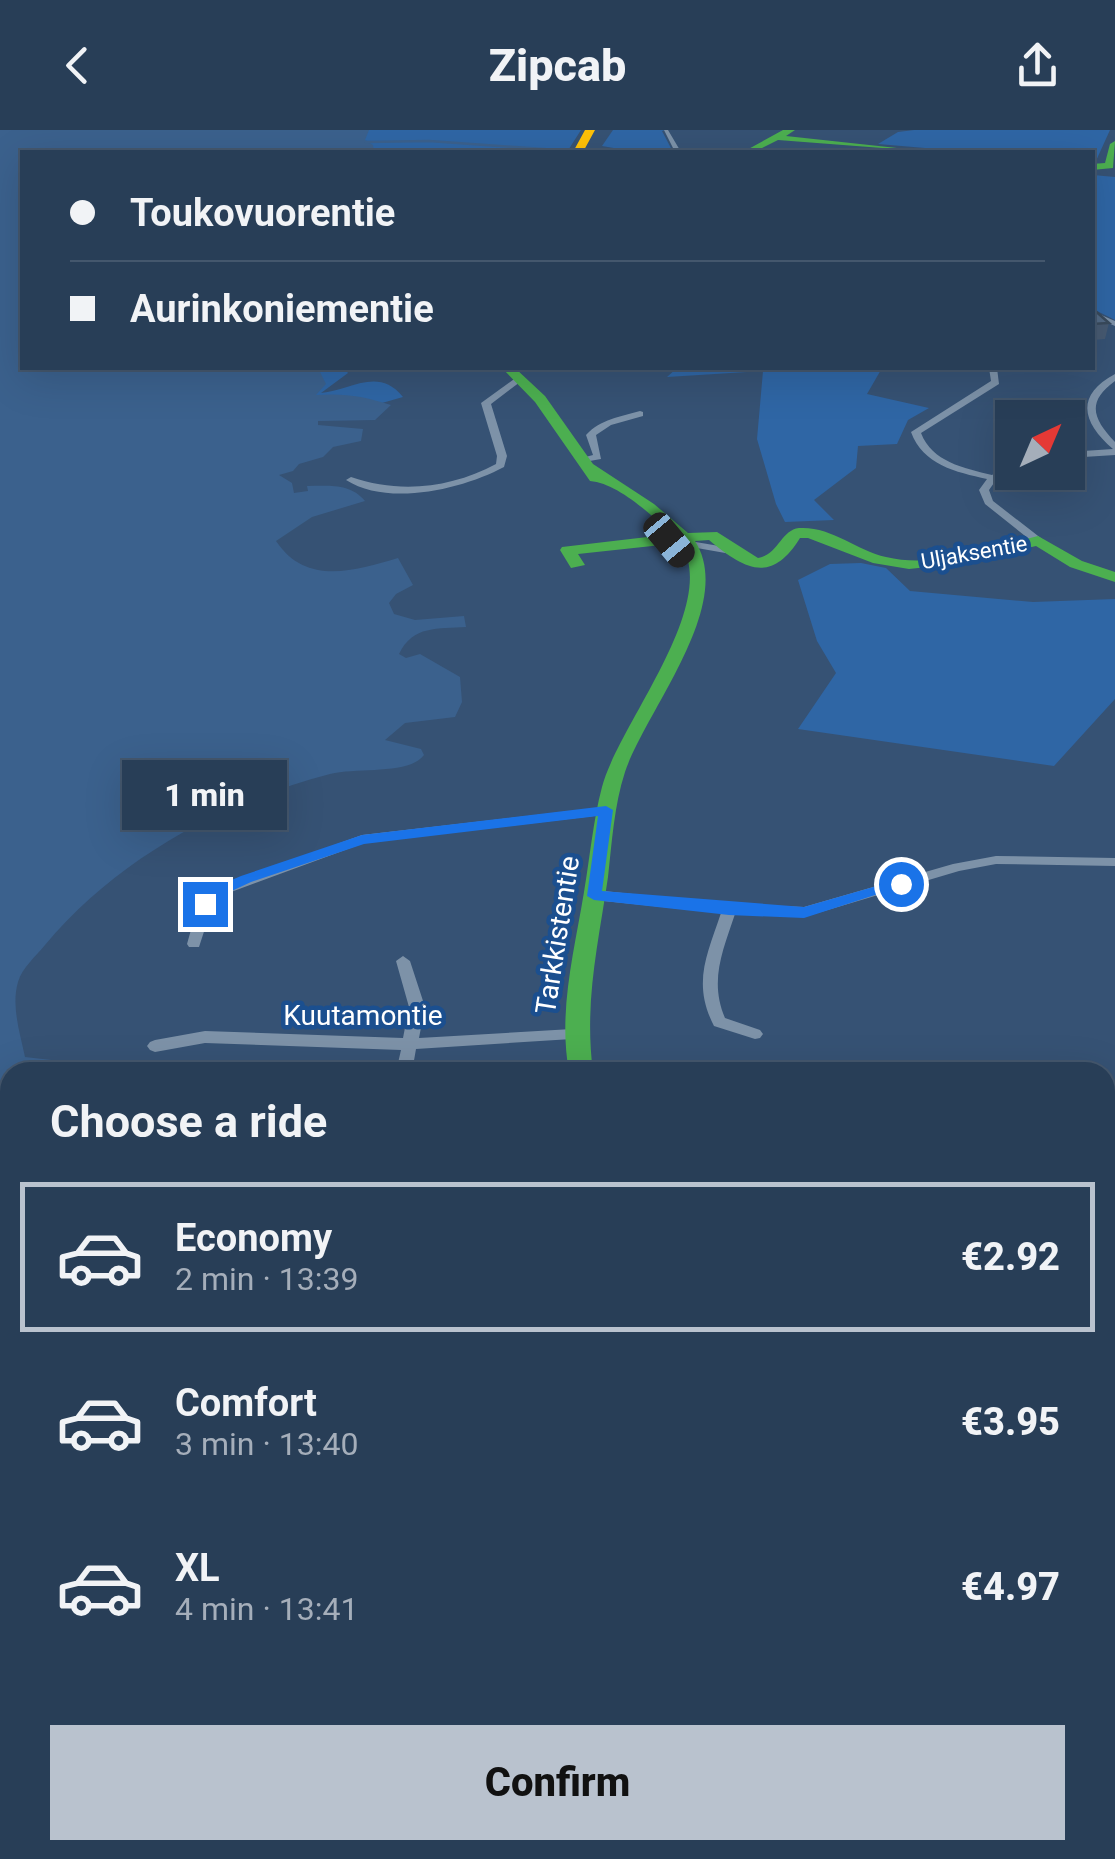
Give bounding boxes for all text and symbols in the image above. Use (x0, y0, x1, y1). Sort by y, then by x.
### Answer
icon: back (50, 38, 105, 93)
icon: share (1010, 38, 1065, 93)
text: Zipcab (489, 39, 626, 92)
text: Toukovuorentie (130, 191, 395, 235)
text: Aurinkoniementie (130, 287, 434, 331)
north arrow (995, 400, 1085, 490)
map controls (995, 400, 1085, 490)
car (638, 507, 700, 573)
street label: Uljaksentie (919, 531, 1029, 574)
callout: 1 min (122, 759, 288, 829)
text: 1 min (164, 776, 245, 814)
street label: Tarkkistentie (529, 854, 586, 1017)
route start (879, 862, 924, 907)
route end (183, 882, 228, 927)
street label: Kuutamontie (283, 999, 443, 1032)
text: Choose a ride (50, 1095, 327, 1148)
icon: car (55, 1212, 145, 1302)
text: Economy (175, 1216, 332, 1260)
text: €2.92 (961, 1235, 1060, 1279)
text: 2 min · 13:39 (175, 1260, 358, 1298)
icon: car (55, 1377, 145, 1467)
text: Comfort (175, 1381, 317, 1425)
text: €3.95 (961, 1400, 1060, 1444)
text: 3 min · 13:40 (175, 1425, 358, 1463)
icon: car (55, 1542, 145, 1632)
text: XL (175, 1546, 220, 1590)
text: €4.97 (961, 1565, 1060, 1609)
text: 4 min · 13:41 (175, 1590, 358, 1628)
button: Confirm (50, 1725, 1065, 1840)

